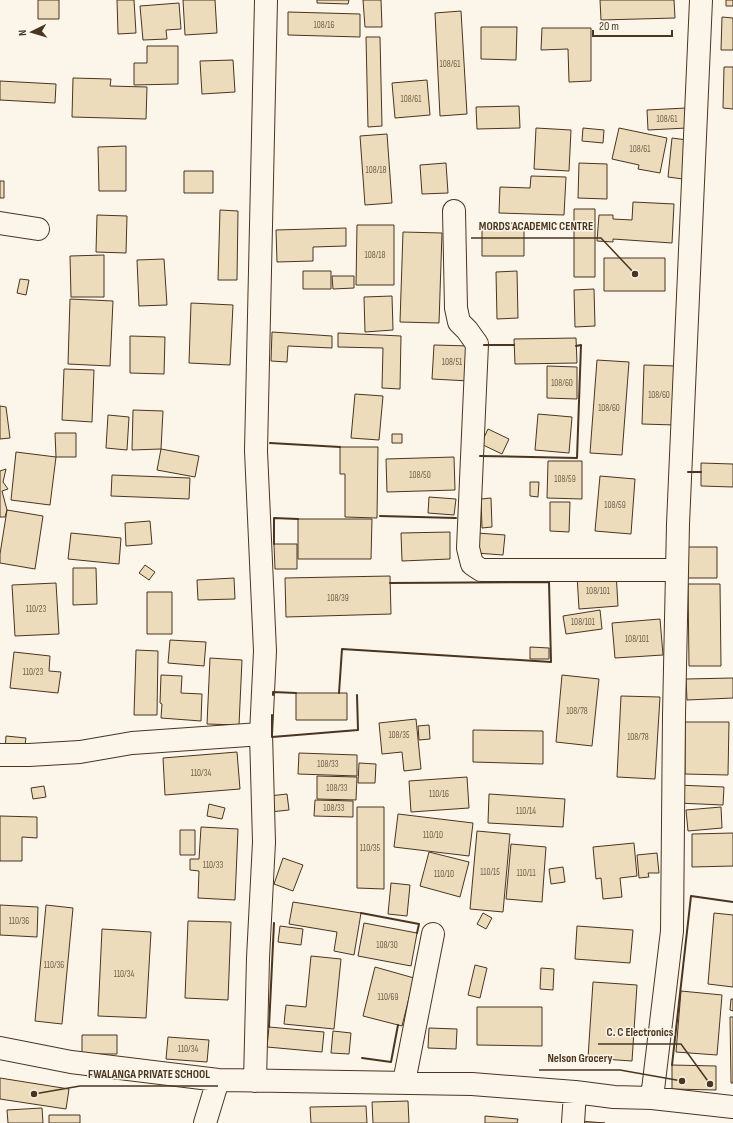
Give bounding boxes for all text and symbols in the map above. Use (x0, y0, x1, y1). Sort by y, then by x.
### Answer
north arrow (12, 12, 52, 52)
scale bar (593, 12, 672, 38)
text: 20 m (599, 19, 619, 34)
house number: 108/16 (314, 20, 334, 31)
text: N (16, 29, 29, 36)
house number: 108/61 (440, 59, 461, 70)
house number: 108/61 (401, 94, 422, 105)
house number: 108/61 (657, 114, 678, 125)
house number: 108/61 (630, 144, 651, 155)
house number: 108/18 (366, 165, 386, 176)
callout: MORDS ACADEMIC CENTRE (471, 214, 601, 238)
text: MORDS ACADEMIC CENTRE (479, 219, 593, 234)
house number: 108/18 (365, 250, 385, 261)
house number: 108/51 (442, 357, 463, 368)
house number: 108/60 (551, 378, 573, 389)
house number: 108/60 (648, 390, 670, 401)
house number: 108/60 (598, 403, 620, 414)
house number: 108/50 (409, 470, 431, 481)
house number: 108/59 (554, 474, 576, 485)
house number: 108/59 (604, 500, 626, 511)
house number: 108/101 (586, 586, 611, 597)
house number: 108/39 (327, 593, 349, 604)
house number: 110/23 (26, 604, 46, 615)
house number: 108/101 (571, 617, 596, 628)
house number: 108/101 (625, 634, 650, 645)
house number: 110/23 (23, 667, 43, 678)
house number: 108/78 (566, 706, 588, 717)
house number: 108/35 (388, 730, 410, 741)
house number: 108/78 (627, 732, 649, 743)
house number: 108/33 (317, 759, 339, 770)
house number: 110/34 (191, 768, 211, 779)
house number: 108/33 (326, 783, 348, 794)
house number: 110/16 (429, 789, 449, 800)
house number: 108/33 (323, 803, 345, 814)
house number: 110/14 (516, 806, 536, 817)
house number: 110/10 (423, 830, 443, 841)
house number: 110/35 (360, 843, 381, 854)
house number: 110/33 (203, 860, 223, 871)
house number: 110/15 (480, 867, 500, 878)
house number: 110/11 (516, 868, 536, 879)
house number: 110/10 (434, 869, 454, 880)
house number: 110/36 (9, 916, 29, 927)
house number: 108/30 (376, 940, 398, 951)
house number: 110/36 (44, 960, 64, 971)
house number: 110/34 (114, 969, 134, 980)
house number: 110/69 (378, 992, 398, 1003)
callout: C. C Electronics (598, 1020, 681, 1044)
text: C. C Electronics (607, 1025, 674, 1040)
house number: 110/34 (178, 1044, 198, 1055)
callout: Nelson Grocery (539, 1046, 620, 1070)
text: Nelson Grocery (547, 1051, 613, 1066)
callout: FWALANGA PRIVATE SCHOOL (80, 1062, 218, 1086)
text: FWALANGA PRIVATE SCHOOL (88, 1067, 210, 1082)

